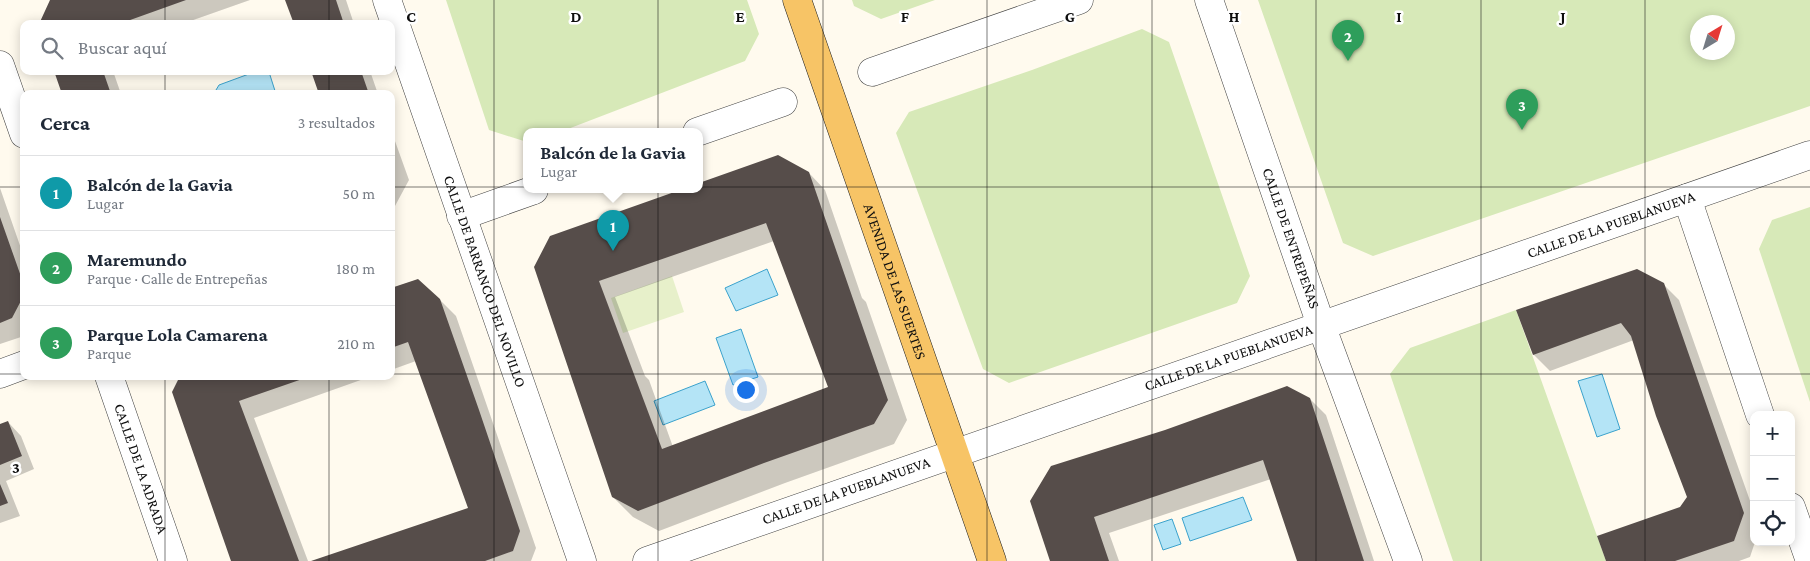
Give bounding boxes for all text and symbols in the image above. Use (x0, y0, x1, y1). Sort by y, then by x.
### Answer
text: C (406, 8, 416, 25)
text: D (570, 8, 582, 25)
text: E (735, 8, 745, 25)
text: F (901, 8, 910, 25)
text: G (1065, 8, 1075, 25)
text: H (1229, 8, 1240, 25)
text: I (1396, 8, 1402, 25)
text: J (1558, 8, 1566, 25)
north arrow (1690, 15, 1735, 60)
search box (20, 20, 395, 75)
pin: 2 (1332, 20, 1364, 61)
icon: search (38, 34, 66, 62)
text: Buscar aquí (78, 37, 167, 58)
pin: 3 (1506, 89, 1538, 130)
text: Cerca (40, 111, 90, 135)
text: 3 resultados (298, 114, 375, 131)
popup (523, 128, 703, 193)
text: Balcón de la Gavia (540, 142, 686, 163)
text: Lugar (540, 163, 577, 180)
street label: CALLE DE ENTREPEÑAS (1259, 166, 1323, 311)
street label: CALLE DE BARRANCO DEL NOVILLO (441, 173, 529, 390)
text: Balcón de la Gavia (87, 174, 233, 195)
text: 1 (53, 185, 59, 202)
text: 50 m (343, 185, 375, 202)
street label: CALLE DE LA PUEBLANUEVA (1525, 188, 1698, 261)
text: Lugar (87, 195, 124, 212)
street label: AVENIDA DE LAS SUERTES (860, 202, 929, 361)
pin: 1 (597, 210, 629, 251)
text: Maremundo (87, 249, 187, 270)
text: 2 (52, 260, 60, 277)
text: 180 m (336, 260, 375, 277)
text: Parque · Calle de Entrepeñas (87, 270, 267, 287)
street label: CALLE DE LA PUEBLANUEVA (1142, 321, 1315, 394)
text: Parque Lola Camarena (87, 324, 268, 345)
text: 3 (52, 335, 60, 352)
text: 210 m (337, 335, 375, 352)
text: Parque (87, 345, 131, 362)
your location (733, 377, 759, 403)
street label: CALLE DE LA ADRADA (111, 402, 171, 536)
map controls (1750, 411, 1795, 546)
button: + (1750, 411, 1795, 456)
street label: CALLE DE LA PUEBLANUEVA (760, 454, 932, 528)
button: − (1750, 456, 1795, 501)
text: 3 (12, 459, 20, 476)
button: locate (1750, 501, 1795, 546)

